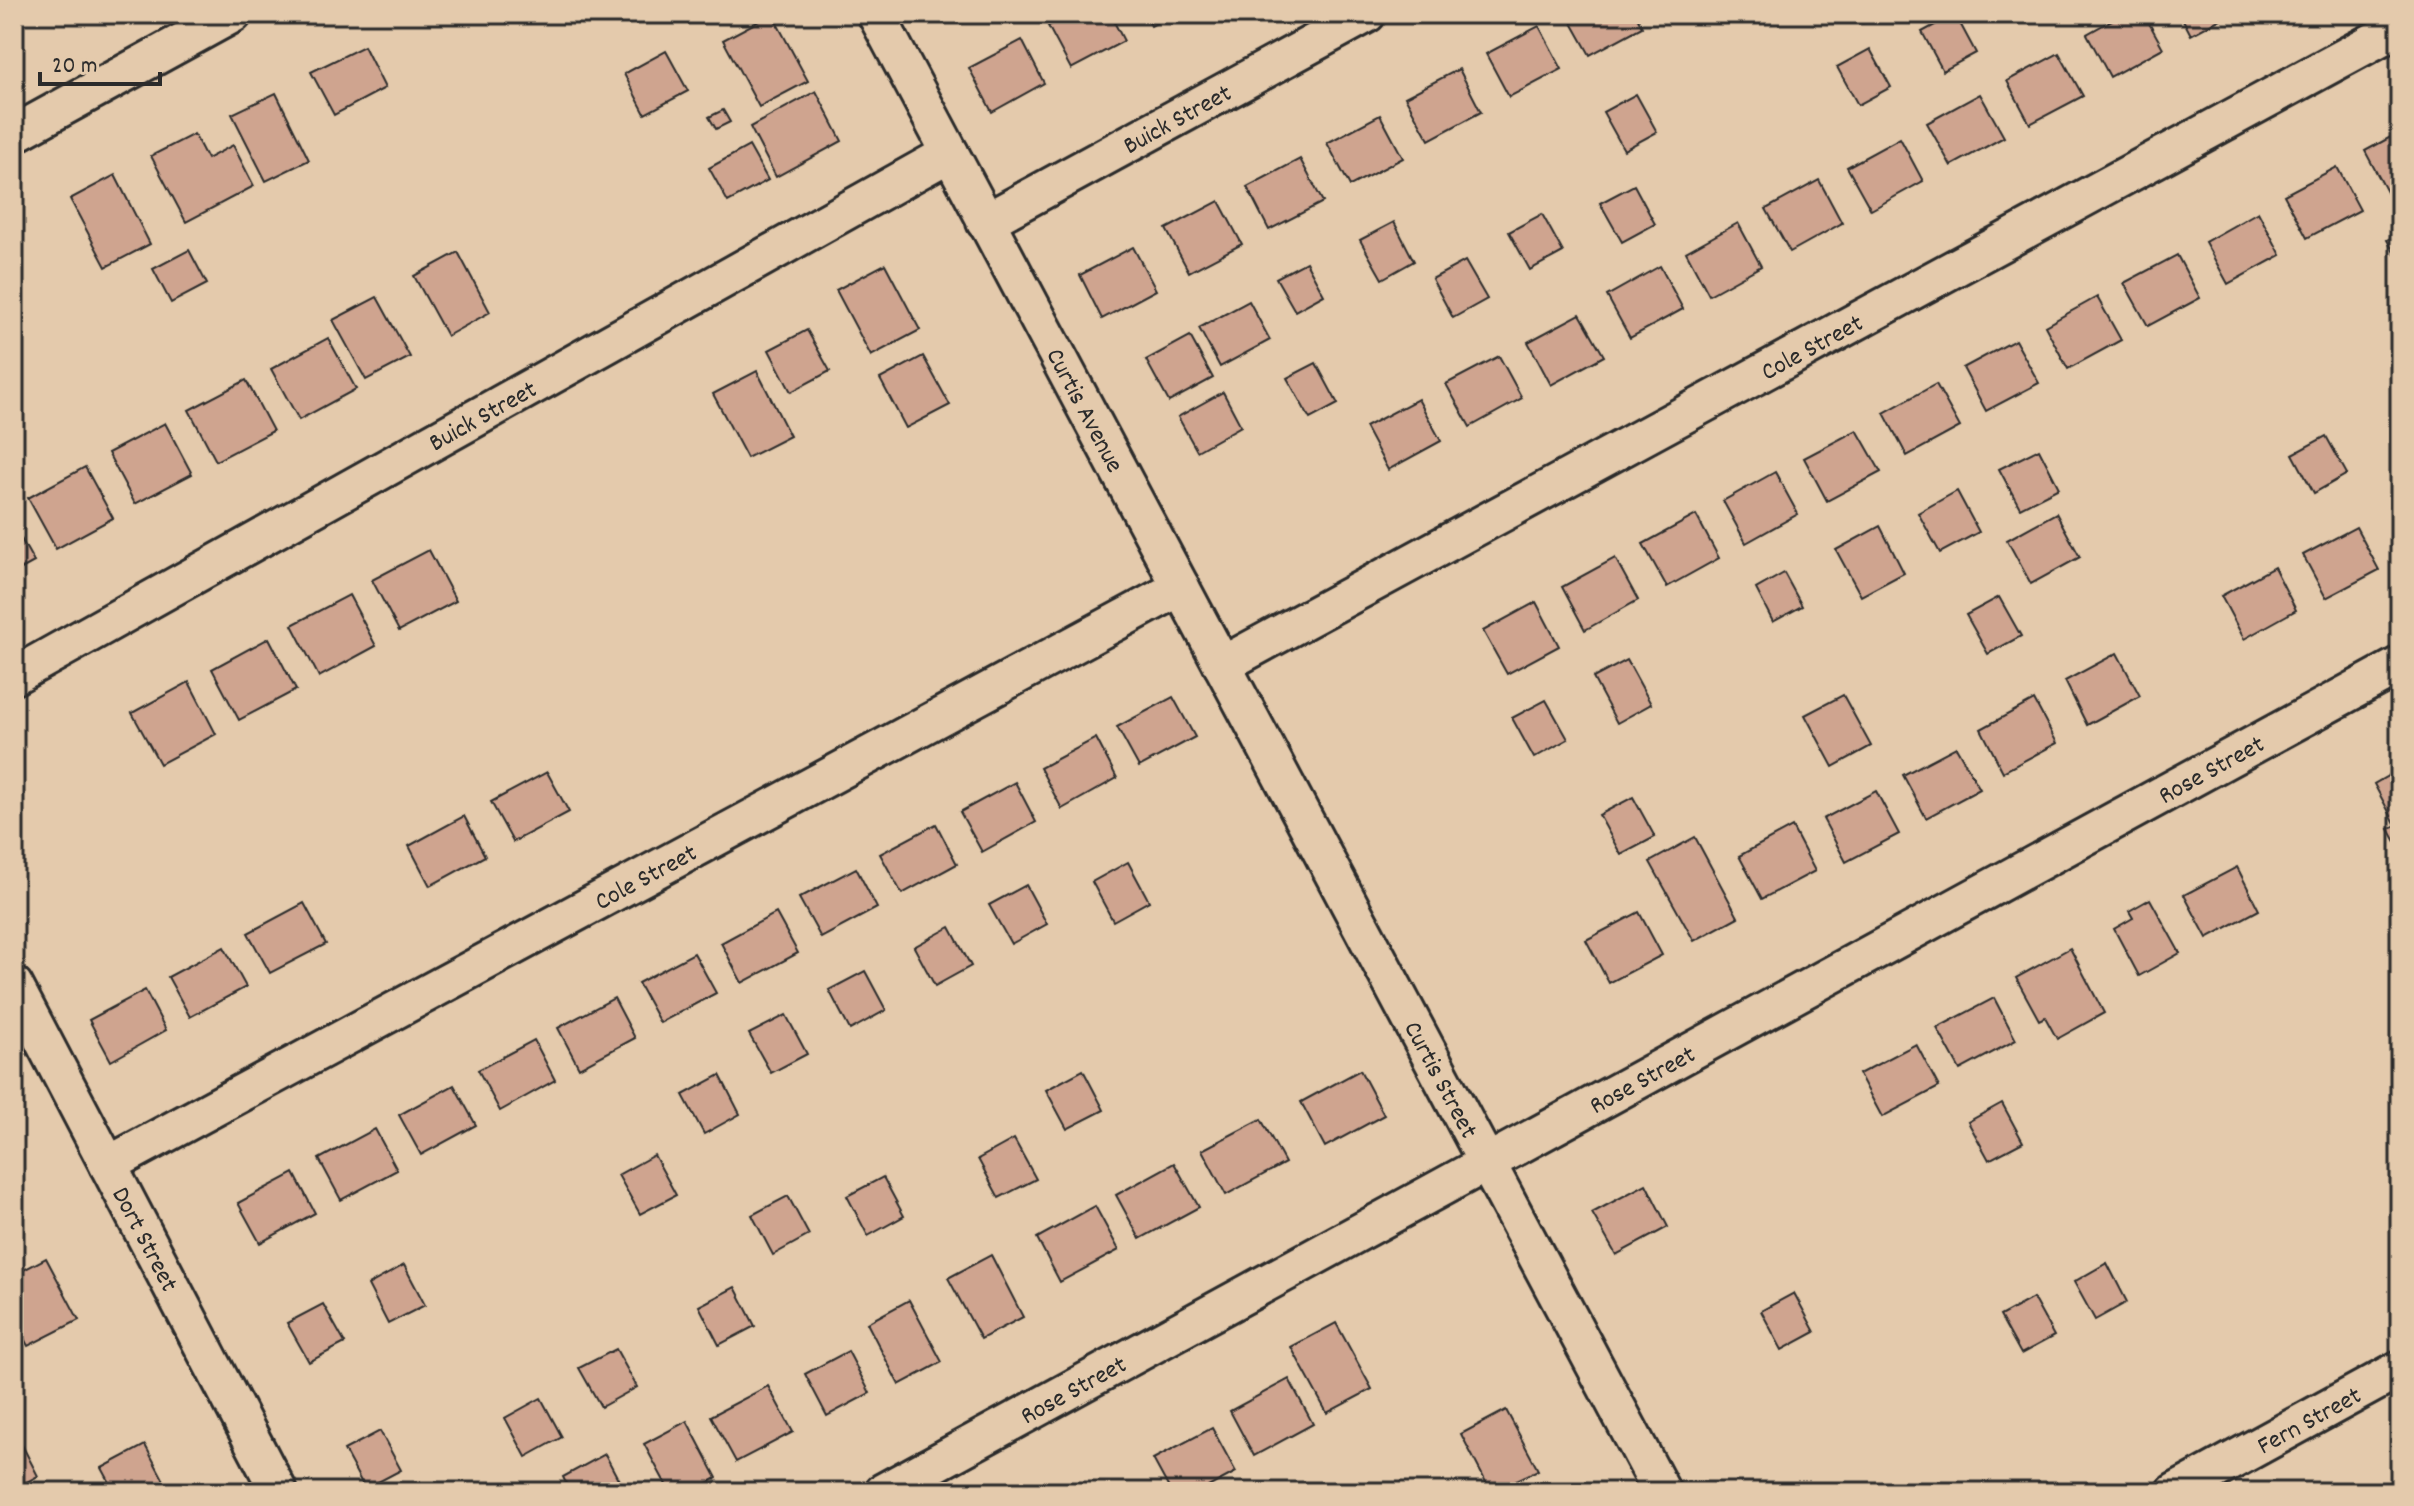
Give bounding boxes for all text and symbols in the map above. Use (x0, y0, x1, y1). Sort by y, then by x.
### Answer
scale bar (40, 36, 160, 86)
text: 20 m (52, 50, 98, 84)
street label: Buick Street (1117, 76, 1239, 165)
street label: Cole Street (1755, 306, 1871, 392)
street label: Curtis Avenue (1035, 342, 1132, 480)
street label: Buick Street (423, 372, 545, 463)
street label: Rose Street (2152, 727, 2272, 815)
street label: Cole Street (589, 836, 705, 921)
street label: Curtis Street (1393, 1015, 1486, 1146)
street label: Rose Street (1584, 1037, 1703, 1125)
street label: Dort Street (101, 1181, 186, 1299)
street label: Rose Street (1015, 1348, 1134, 1436)
street label: Fern Street (2251, 1378, 2369, 1466)

